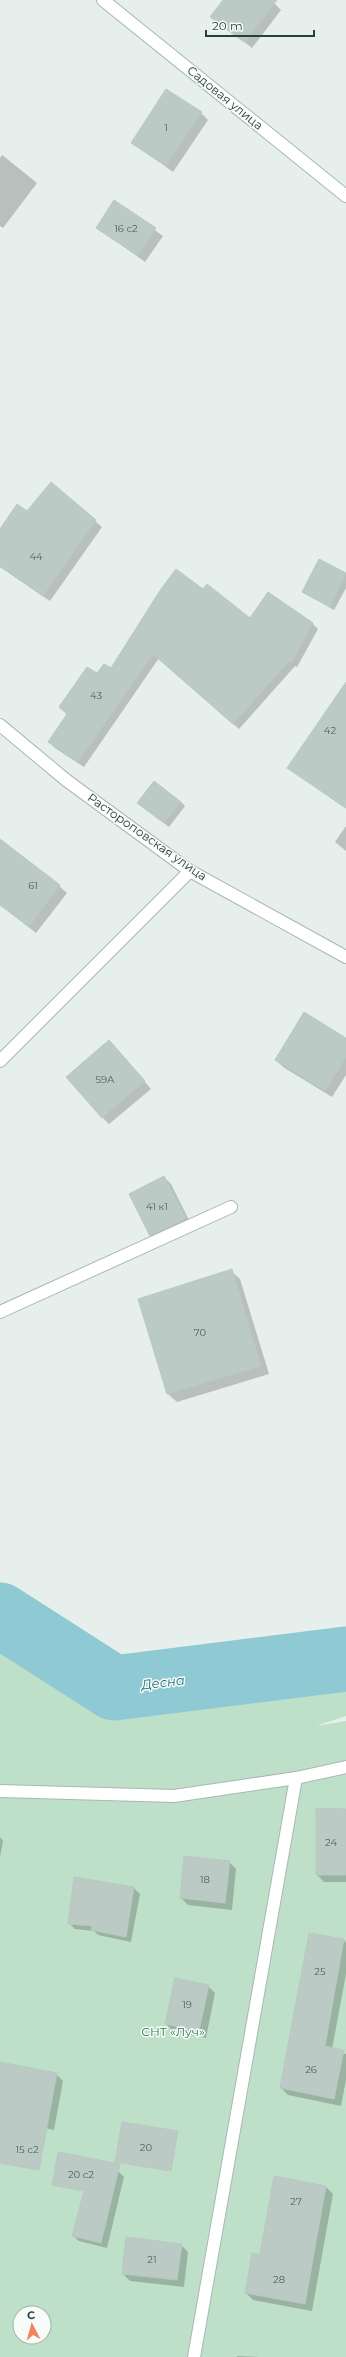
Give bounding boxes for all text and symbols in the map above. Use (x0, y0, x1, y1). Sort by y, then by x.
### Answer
scale bar (206, 12, 314, 38)
text: 20 m (212, 18, 243, 33)
street label: Садовая улица (184, 62, 266, 133)
house number: 1 (164, 121, 168, 134)
house number: 16 с2 (114, 222, 138, 235)
house number: 44 (29, 550, 43, 563)
house number: 43 (90, 689, 102, 702)
house number: 42 (324, 724, 336, 737)
street label: Растороповская улица (85, 790, 210, 884)
house number: 61 (28, 879, 38, 892)
house number: 59А (95, 1073, 115, 1086)
house number: 41 к1 (146, 1200, 168, 1213)
house number: 70 (194, 1326, 207, 1339)
water label: Десна (139, 1671, 186, 1693)
house number: 24 (325, 1836, 337, 1849)
house number: 18 (200, 1873, 210, 1886)
house number: 25 (314, 1965, 326, 1978)
house number: 19 (182, 1998, 192, 2011)
park label: СНТ «Луч» (141, 2024, 205, 2039)
house number: 26 (305, 2063, 317, 2076)
house number: 20 (140, 2141, 153, 2154)
house number: 15 с2 (15, 2143, 39, 2156)
house number: 20 с2 (68, 2168, 94, 2181)
house number: 27 (290, 2195, 302, 2208)
house number: 21 (147, 2253, 157, 2266)
house number: 28 (273, 2273, 285, 2286)
north arrow (12, 2305, 52, 2345)
text: С (26, 2308, 36, 2322)

